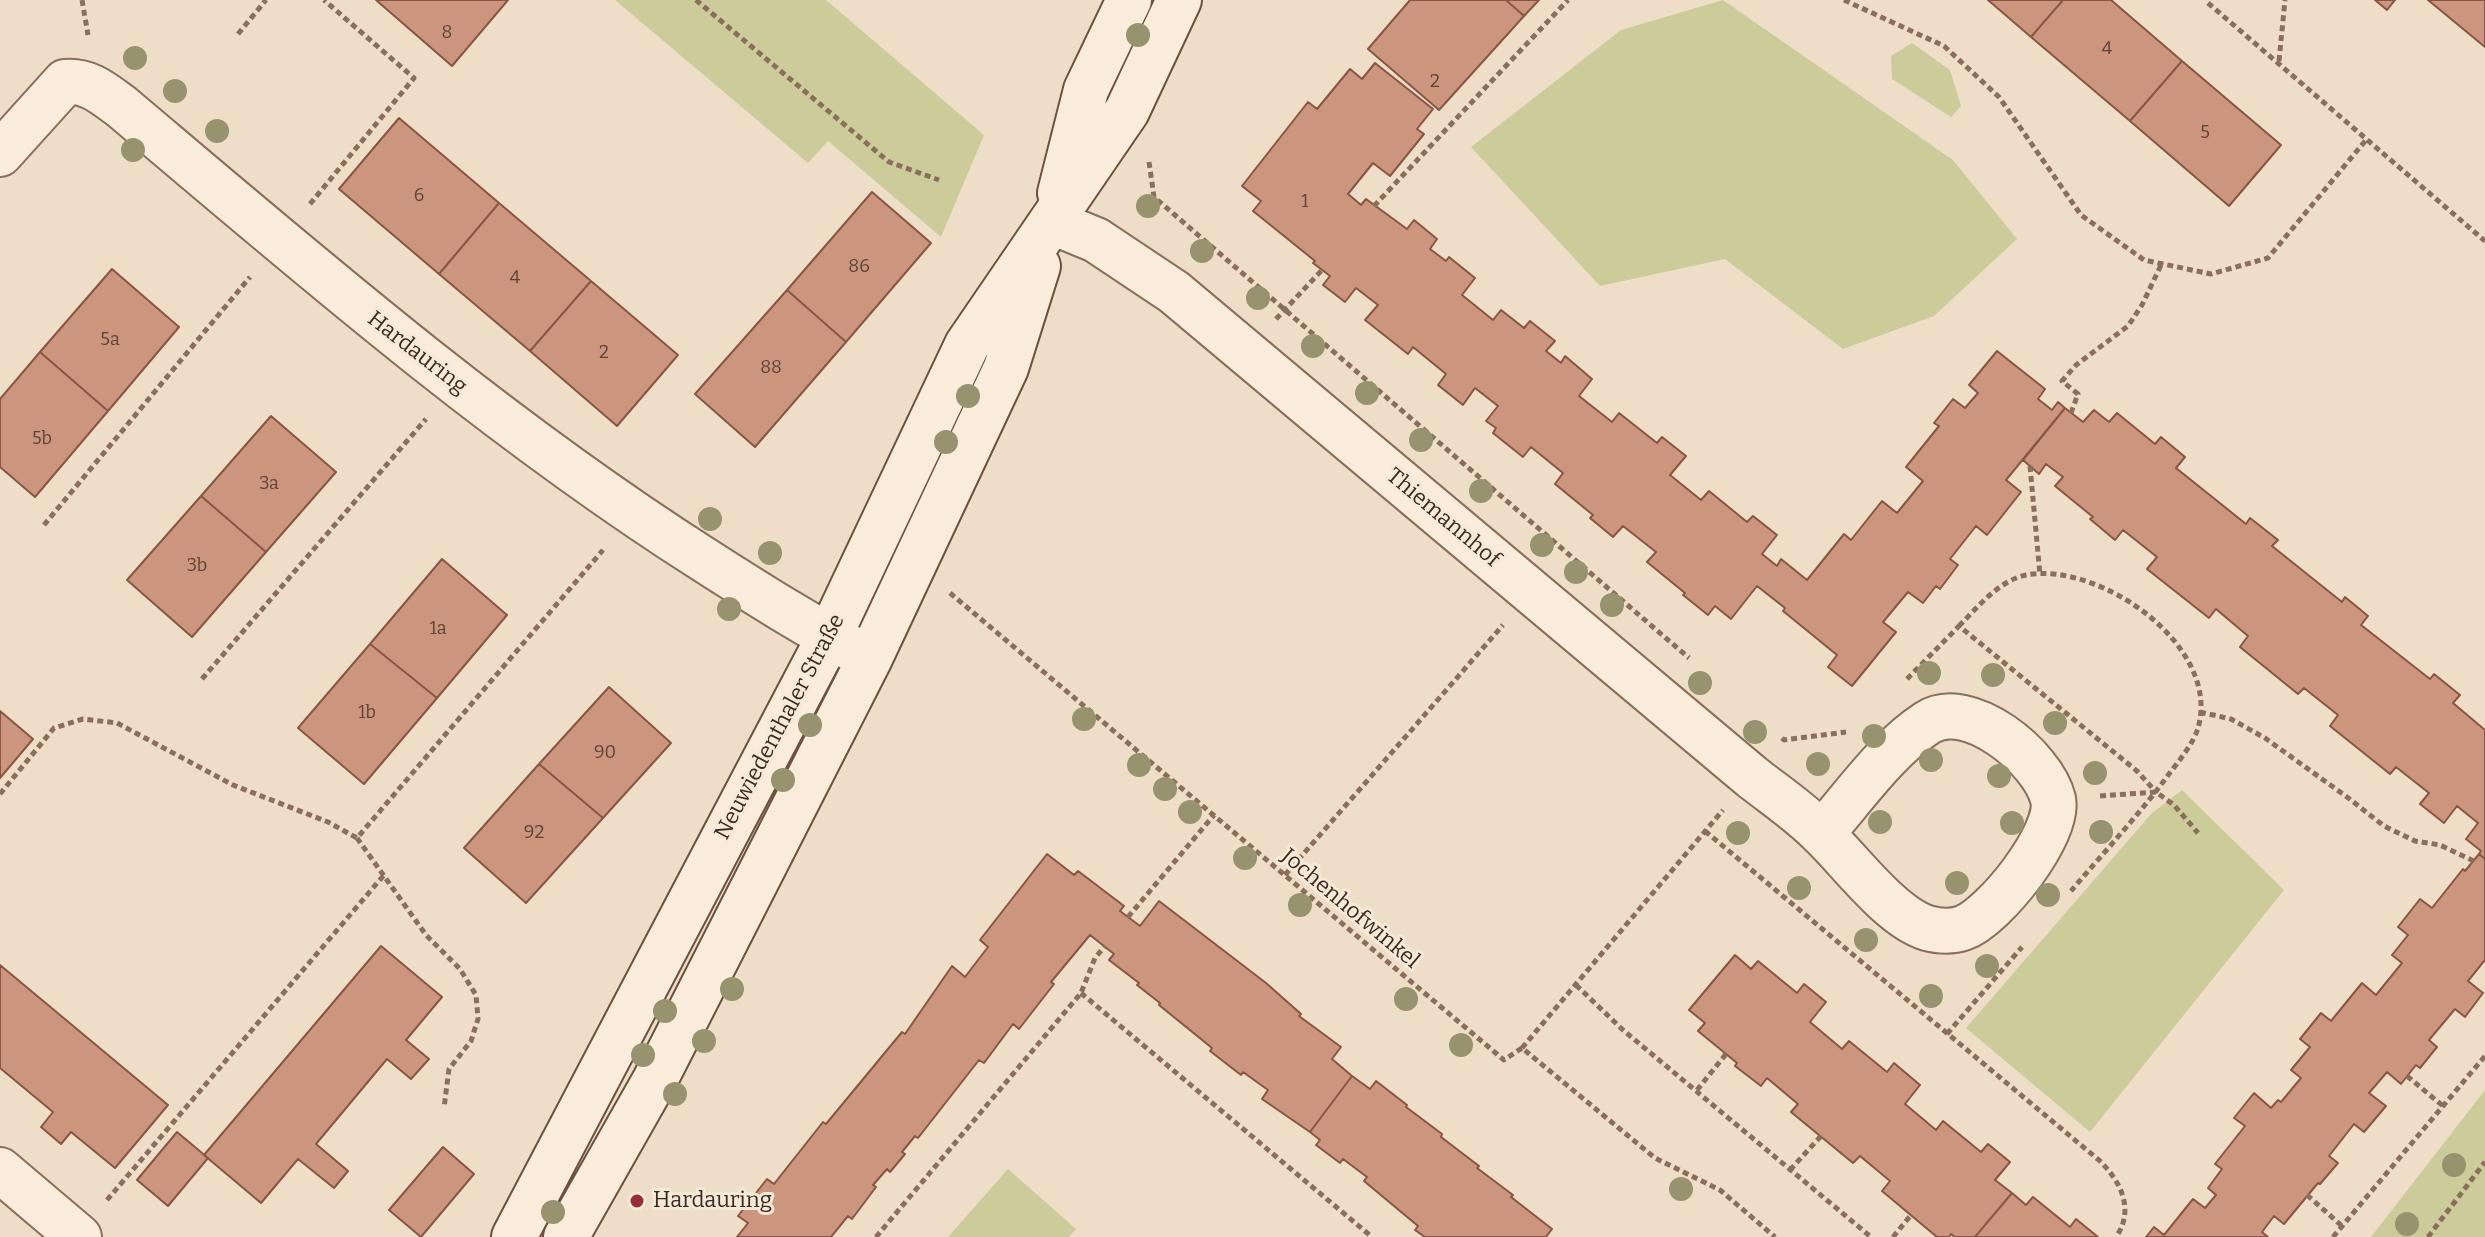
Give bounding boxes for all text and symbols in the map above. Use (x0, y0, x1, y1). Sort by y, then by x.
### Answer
house number: 8 (442, 22, 452, 44)
house number: 4 (2102, 38, 2112, 60)
house number: 2 (1430, 71, 1440, 93)
house number: 5 (2200, 122, 2210, 144)
house number: 6 (414, 185, 424, 207)
house number: 1 (1301, 191, 1309, 213)
house number: 86 (848, 256, 870, 278)
house number: 4 (510, 267, 520, 289)
street label: Hardauring (362, 306, 472, 400)
house number: 5a (100, 329, 120, 351)
house number: 2 (599, 342, 609, 364)
house number: 88 (760, 357, 782, 379)
house number: 5b (32, 428, 52, 450)
street label: Thiemannhof (1381, 463, 1505, 573)
house number: 3a (259, 473, 279, 495)
house number: 3b (187, 555, 207, 577)
street label: Neuwiedenthaler Straße (709, 610, 851, 844)
house number: 1a (429, 618, 447, 640)
house number: 1b (358, 702, 376, 724)
house number: 90 (594, 742, 616, 764)
house number: 92 (524, 822, 544, 844)
street label: Jochenhofwinkel (1275, 843, 1425, 975)
place label: Hardauring (653, 1188, 772, 1214)
marker: Hardauring (628, 1192, 646, 1210)

